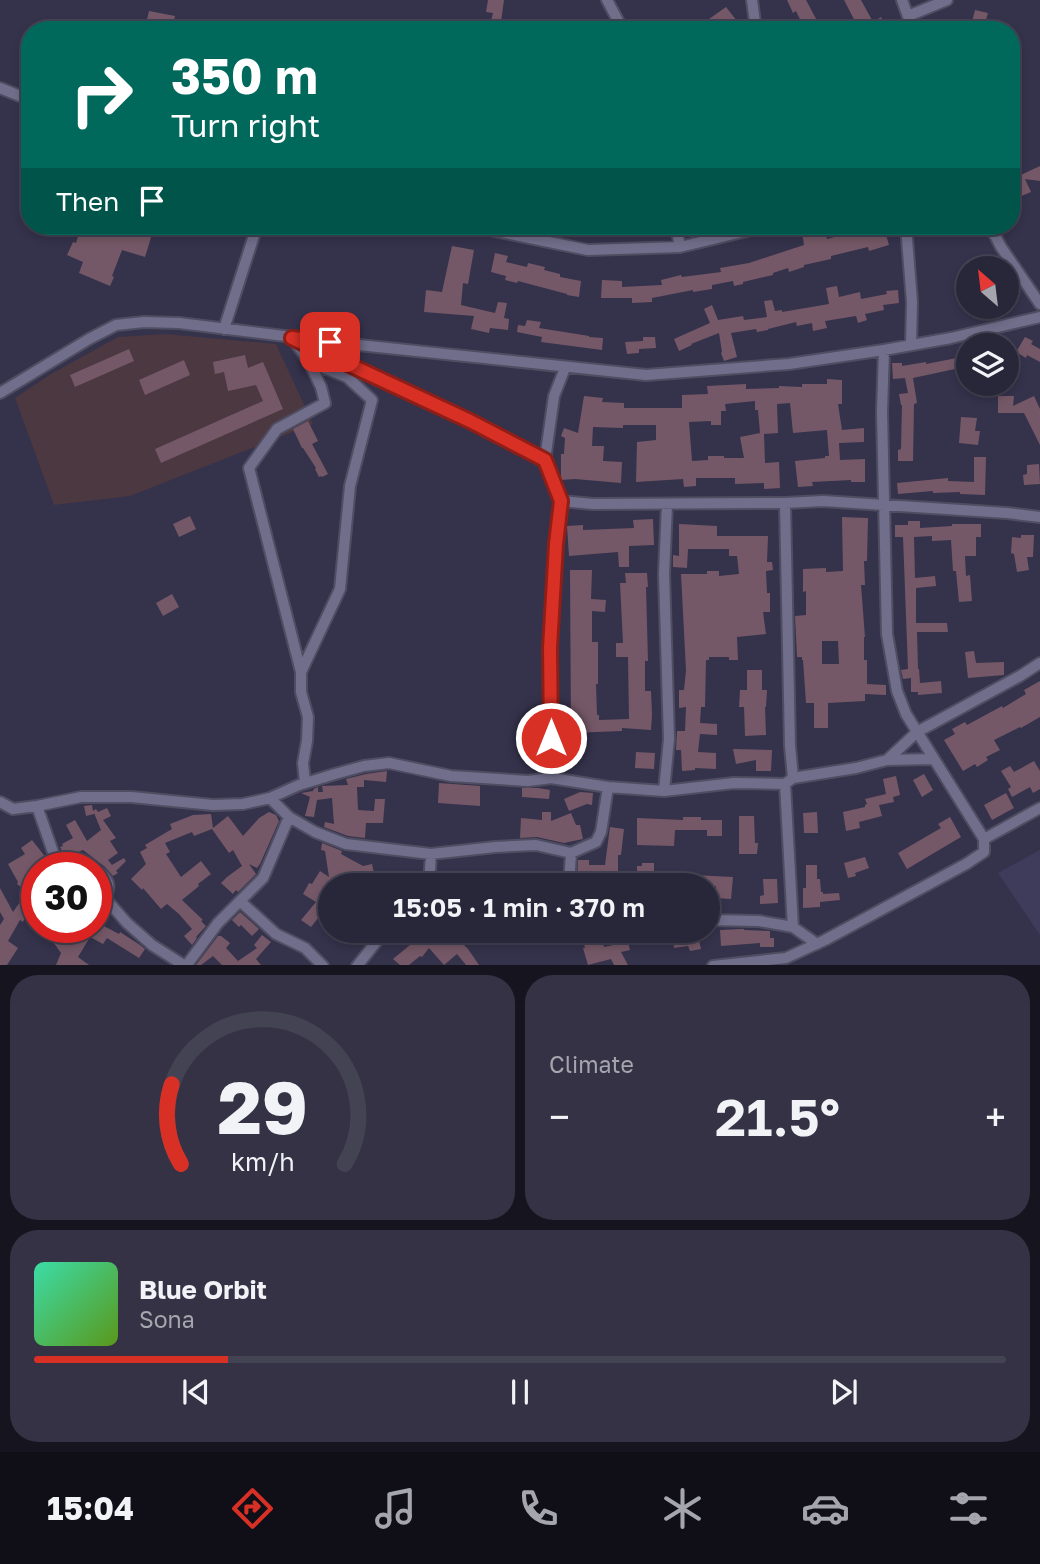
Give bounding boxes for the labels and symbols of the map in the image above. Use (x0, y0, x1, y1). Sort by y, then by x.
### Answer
north arrow (956, 256, 1018, 318)
pin (300, 312, 360, 372)
position arrow (514, 701, 588, 775)
speed limit sign: 30 (21, 852, 112, 943)

